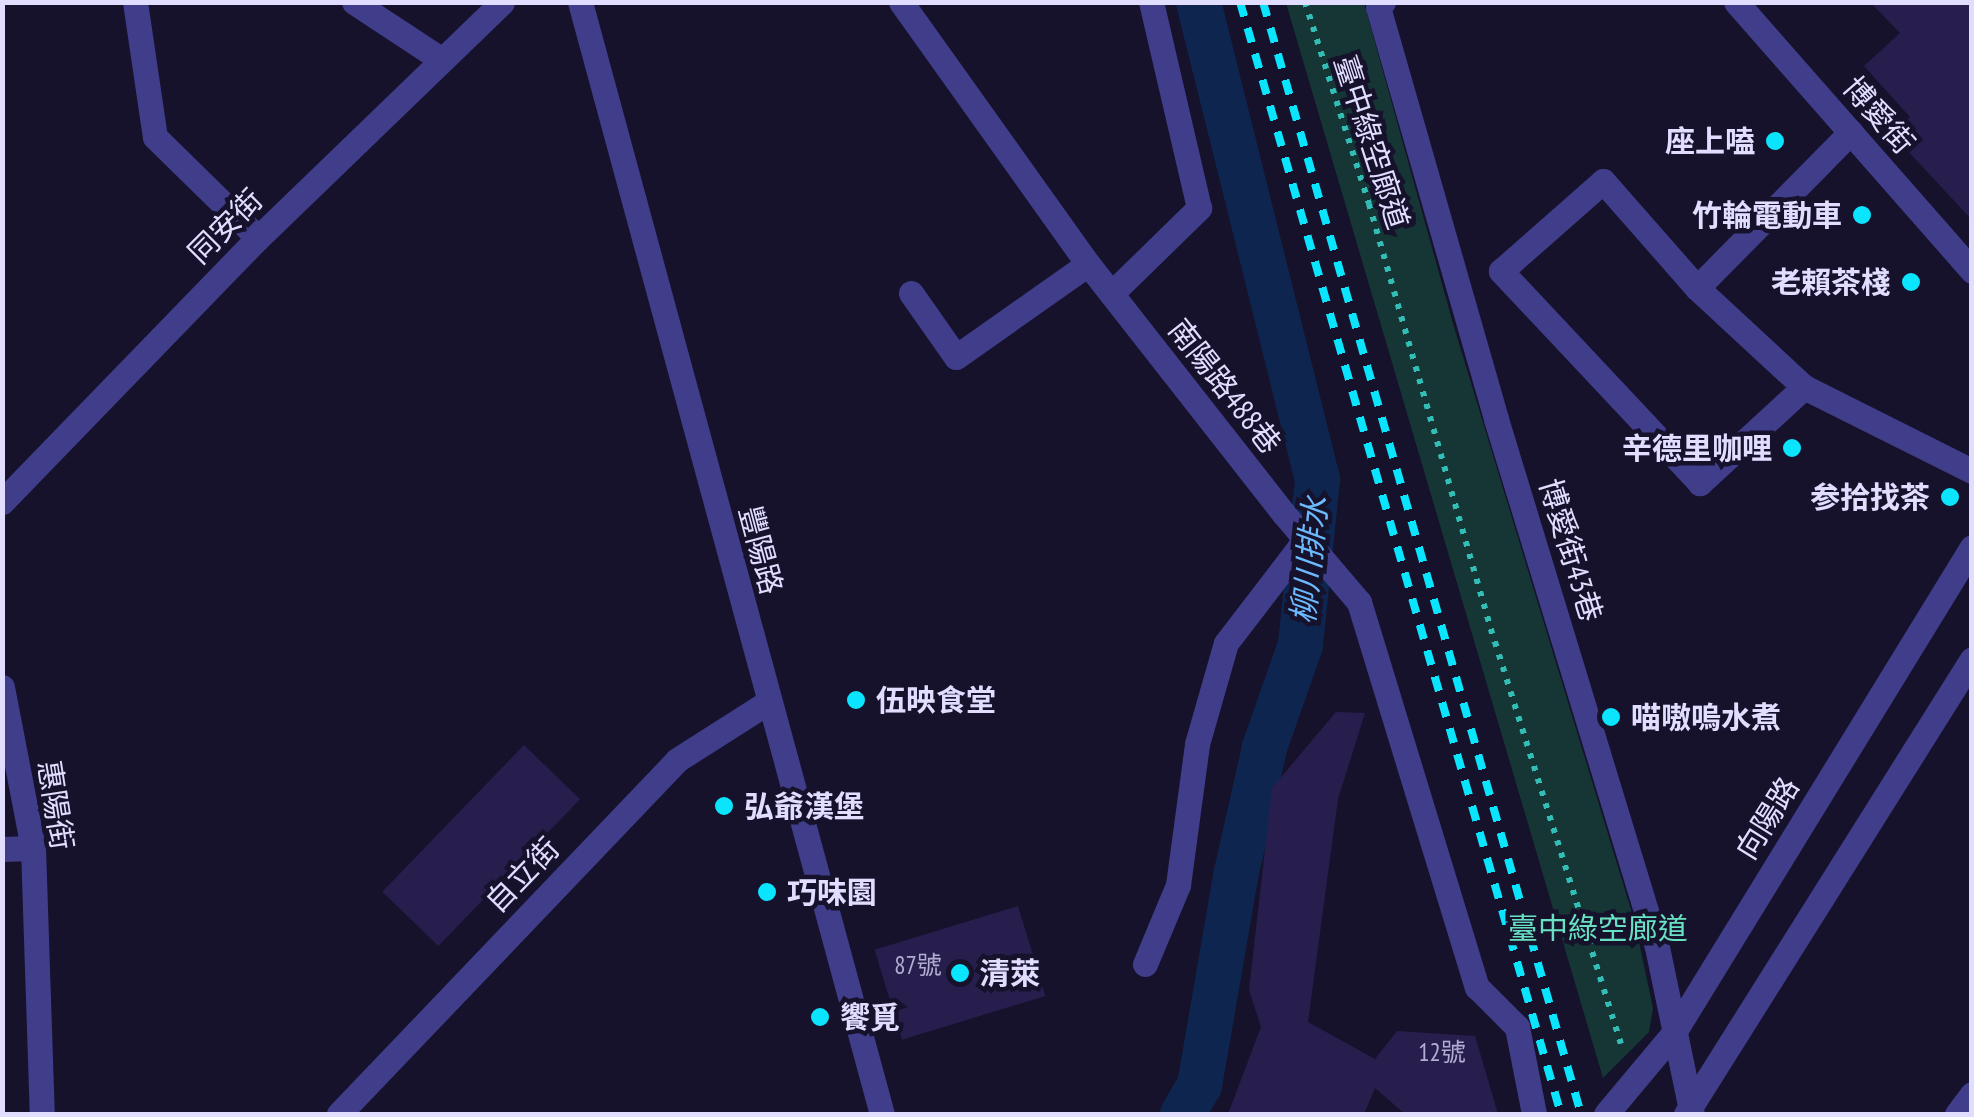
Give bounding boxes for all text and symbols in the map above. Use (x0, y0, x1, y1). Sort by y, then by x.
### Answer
street label: 臺中綠空廊道 (1327, 51, 1417, 233)
street label: 博愛街 (1836, 69, 1922, 161)
place label: 座上嗑 (1665, 123, 1755, 159)
marker: 座上嗑 (1764, 130, 1786, 152)
street label: 同安街 (180, 181, 270, 271)
place label: 竹輪電動車 (1692, 197, 1842, 233)
marker: 竹輪電動車 (1851, 204, 1873, 226)
place label: 老賴茶棧 (1771, 264, 1891, 300)
marker: 老賴茶棧 (1900, 271, 1922, 293)
street label: 南陽路488巷 (1161, 312, 1289, 460)
place label: 辛德里咖哩 (1622, 430, 1772, 466)
marker: 辛德里咖哩 (1781, 437, 1803, 459)
street label: 博愛街43巷 (1532, 474, 1610, 626)
place label: 参拾找茶 (1810, 479, 1930, 515)
marker: 参拾找茶 (1939, 486, 1961, 508)
water label: 柳川排水 (1283, 494, 1335, 626)
street label: 豐陽路 (732, 502, 790, 598)
place label: 伍映食堂 (876, 682, 996, 718)
marker: 伍映食堂 (845, 689, 867, 711)
place label: 喵嗷嗚水煮 (1631, 699, 1781, 735)
marker: 喵嗷嗚水煮 (1600, 706, 1622, 728)
street label: 惠陽街 (31, 758, 81, 852)
street label: 向陽路 (1728, 770, 1806, 866)
place label: 弘爺漢堡 (744, 788, 864, 824)
marker: 弘爺漢堡 (713, 795, 735, 817)
street label: 自立街 (478, 830, 566, 920)
place label: 巧味園 (787, 874, 877, 910)
marker: 巧味園 (756, 881, 778, 903)
park label: 臺中綠空廊道 (1508, 910, 1688, 946)
house number: 87號 (894, 950, 942, 980)
place label: 清萊 (980, 955, 1040, 991)
marker: 清萊 (949, 962, 971, 984)
place label: 饗覓 (840, 999, 900, 1035)
marker: 饗覓 (809, 1006, 831, 1028)
house number: 12號 (1418, 1037, 1466, 1067)

